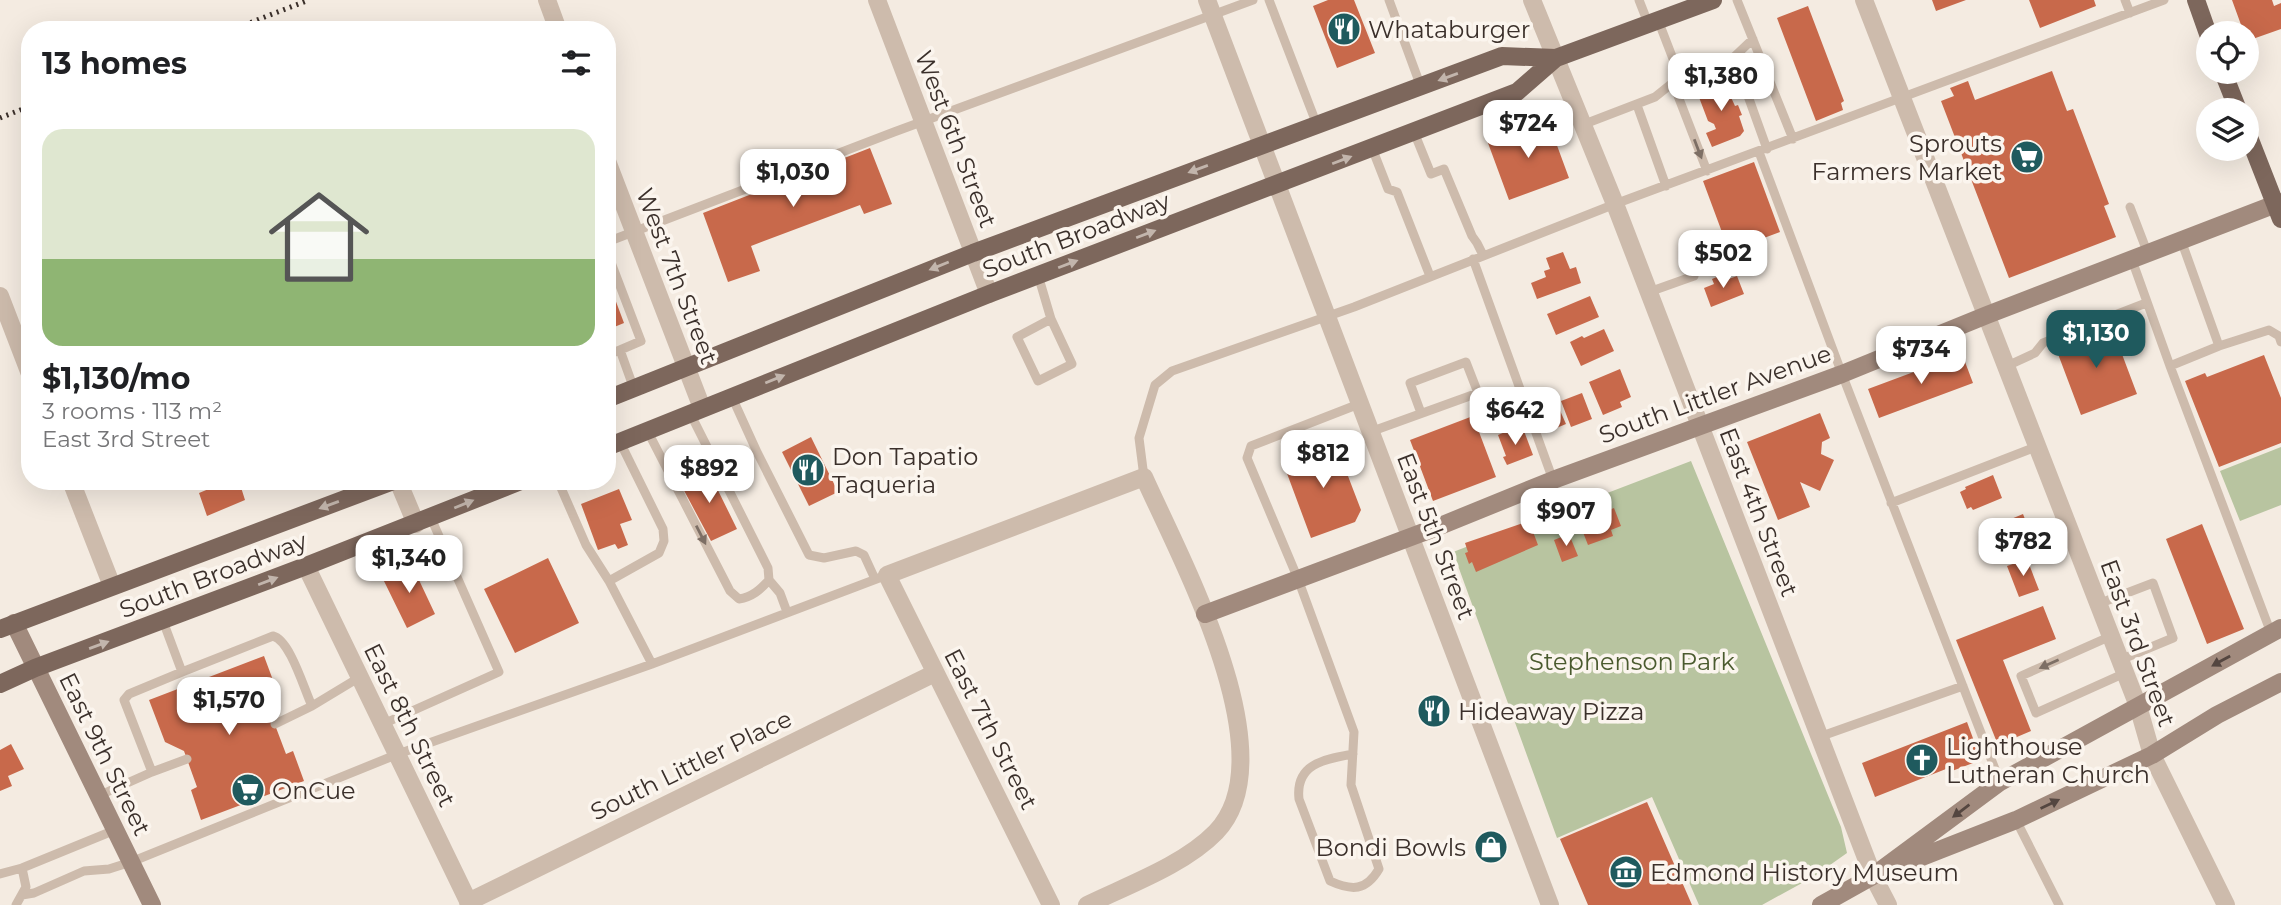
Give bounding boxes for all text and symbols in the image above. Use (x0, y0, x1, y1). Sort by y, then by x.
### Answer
restaurant icon: Whataburger (1325, 10, 1363, 48)
place label: Whataburger (1368, 15, 1530, 44)
map controls (2196, 21, 2259, 161)
button: locate (2196, 21, 2259, 84)
icon: filters (557, 44, 595, 82)
text: 13 homes (42, 45, 187, 82)
street label: West 6th Street (909, 47, 1003, 232)
pin: $1,380 (1664, 54, 1778, 113)
text: $1,380 (1684, 62, 1758, 90)
one-way arrow (1437, 71, 1458, 82)
button: layers (2196, 98, 2259, 161)
pin: $724 (1487, 100, 1569, 160)
text: $724 (1499, 109, 1557, 137)
place label: Sprouts Farmers Market (1812, 129, 2002, 186)
supermarket icon: Sprouts Farmers Market (2008, 138, 2046, 176)
one-way arrow (1693, 139, 1704, 160)
pin: $1,030 (736, 150, 850, 209)
one-way arrow (1332, 154, 1353, 165)
text: $1,030 (756, 158, 830, 186)
one-way arrow (1187, 163, 1208, 174)
icon: home (256, 174, 382, 300)
street label: West 7th Street (630, 184, 724, 368)
street label: South Broadway (978, 186, 1174, 284)
one-way arrow (1136, 228, 1157, 239)
pin: $502 (1682, 230, 1764, 290)
text: $502 (1694, 239, 1752, 267)
one-way arrow (1058, 258, 1079, 269)
one-way arrow (929, 261, 950, 272)
pin: $1,130 (2039, 310, 2153, 370)
text: $1,130 (2062, 319, 2130, 347)
pin: $734 (1880, 326, 1962, 386)
text: $734 (1892, 335, 1950, 363)
street label: South Littler Avenue (1595, 338, 1835, 450)
text: $1,130/mo (42, 360, 190, 397)
one-way arrow (765, 374, 786, 385)
pin: $642 (1474, 388, 1556, 447)
text: $642 (1486, 396, 1544, 424)
text: 3 rooms · 113 m² (42, 397, 222, 425)
street label: East 4th Street (1713, 424, 1805, 601)
text: East 3rd Street (42, 425, 210, 453)
pin: $812 (1282, 430, 1364, 490)
text: $812 (1297, 439, 1349, 467)
place label: Don Tapatio Taqueria (832, 442, 978, 499)
pin: $892 (668, 446, 750, 505)
street label: East 5th Street (1391, 449, 1481, 624)
restaurant icon: Don Tapatio Taqueria (789, 451, 827, 489)
text: $892 (680, 454, 738, 482)
pin: $907 (1525, 489, 1607, 548)
text: $907 (1537, 497, 1595, 525)
one-way arrow (454, 499, 475, 510)
one-way arrow (319, 500, 340, 511)
pin: $782 (1982, 518, 2064, 578)
one-way arrow (695, 525, 706, 545)
street label: South Broadway (115, 526, 311, 624)
text: $782 (1994, 527, 2052, 555)
pin: $1,340 (352, 536, 466, 595)
text: $1,340 (372, 544, 446, 572)
street label: East 3rd Street (2094, 555, 2182, 731)
one-way arrow (257, 575, 278, 586)
one-way arrow (89, 639, 110, 650)
street label: East 8th Street (358, 639, 462, 812)
street label: East 7th Street (938, 644, 1044, 814)
park label: Stephenson Park (1529, 647, 1736, 676)
one-way arrow (2211, 655, 2231, 667)
one-way arrow (2038, 659, 2059, 670)
street label: East 9th Street (53, 668, 157, 840)
pin: $1,570 (172, 678, 286, 737)
text: $1,570 (193, 686, 265, 714)
restaurant icon: Hideaway Pizza (1415, 692, 1453, 730)
place label: Hideaway Pizza (1458, 697, 1644, 726)
street label: South Littler Place (586, 704, 796, 826)
place label: Lighthouse Lutheran Church (1946, 732, 2150, 789)
church icon: Lighthouse Lutheran Church (1903, 741, 1941, 779)
supermarket icon: OnCue (229, 771, 267, 809)
place label: OnCue (272, 776, 356, 805)
one-way arrow (2040, 798, 2060, 809)
one-way arrow (1952, 804, 1970, 818)
shop icon: Bondi Bowls (1472, 828, 1510, 866)
place label: Bondi Bowls (1316, 833, 1466, 862)
museum icon: Edmond History Museum (1607, 853, 1645, 891)
place label: Edmond History Museum (1650, 858, 1959, 887)

